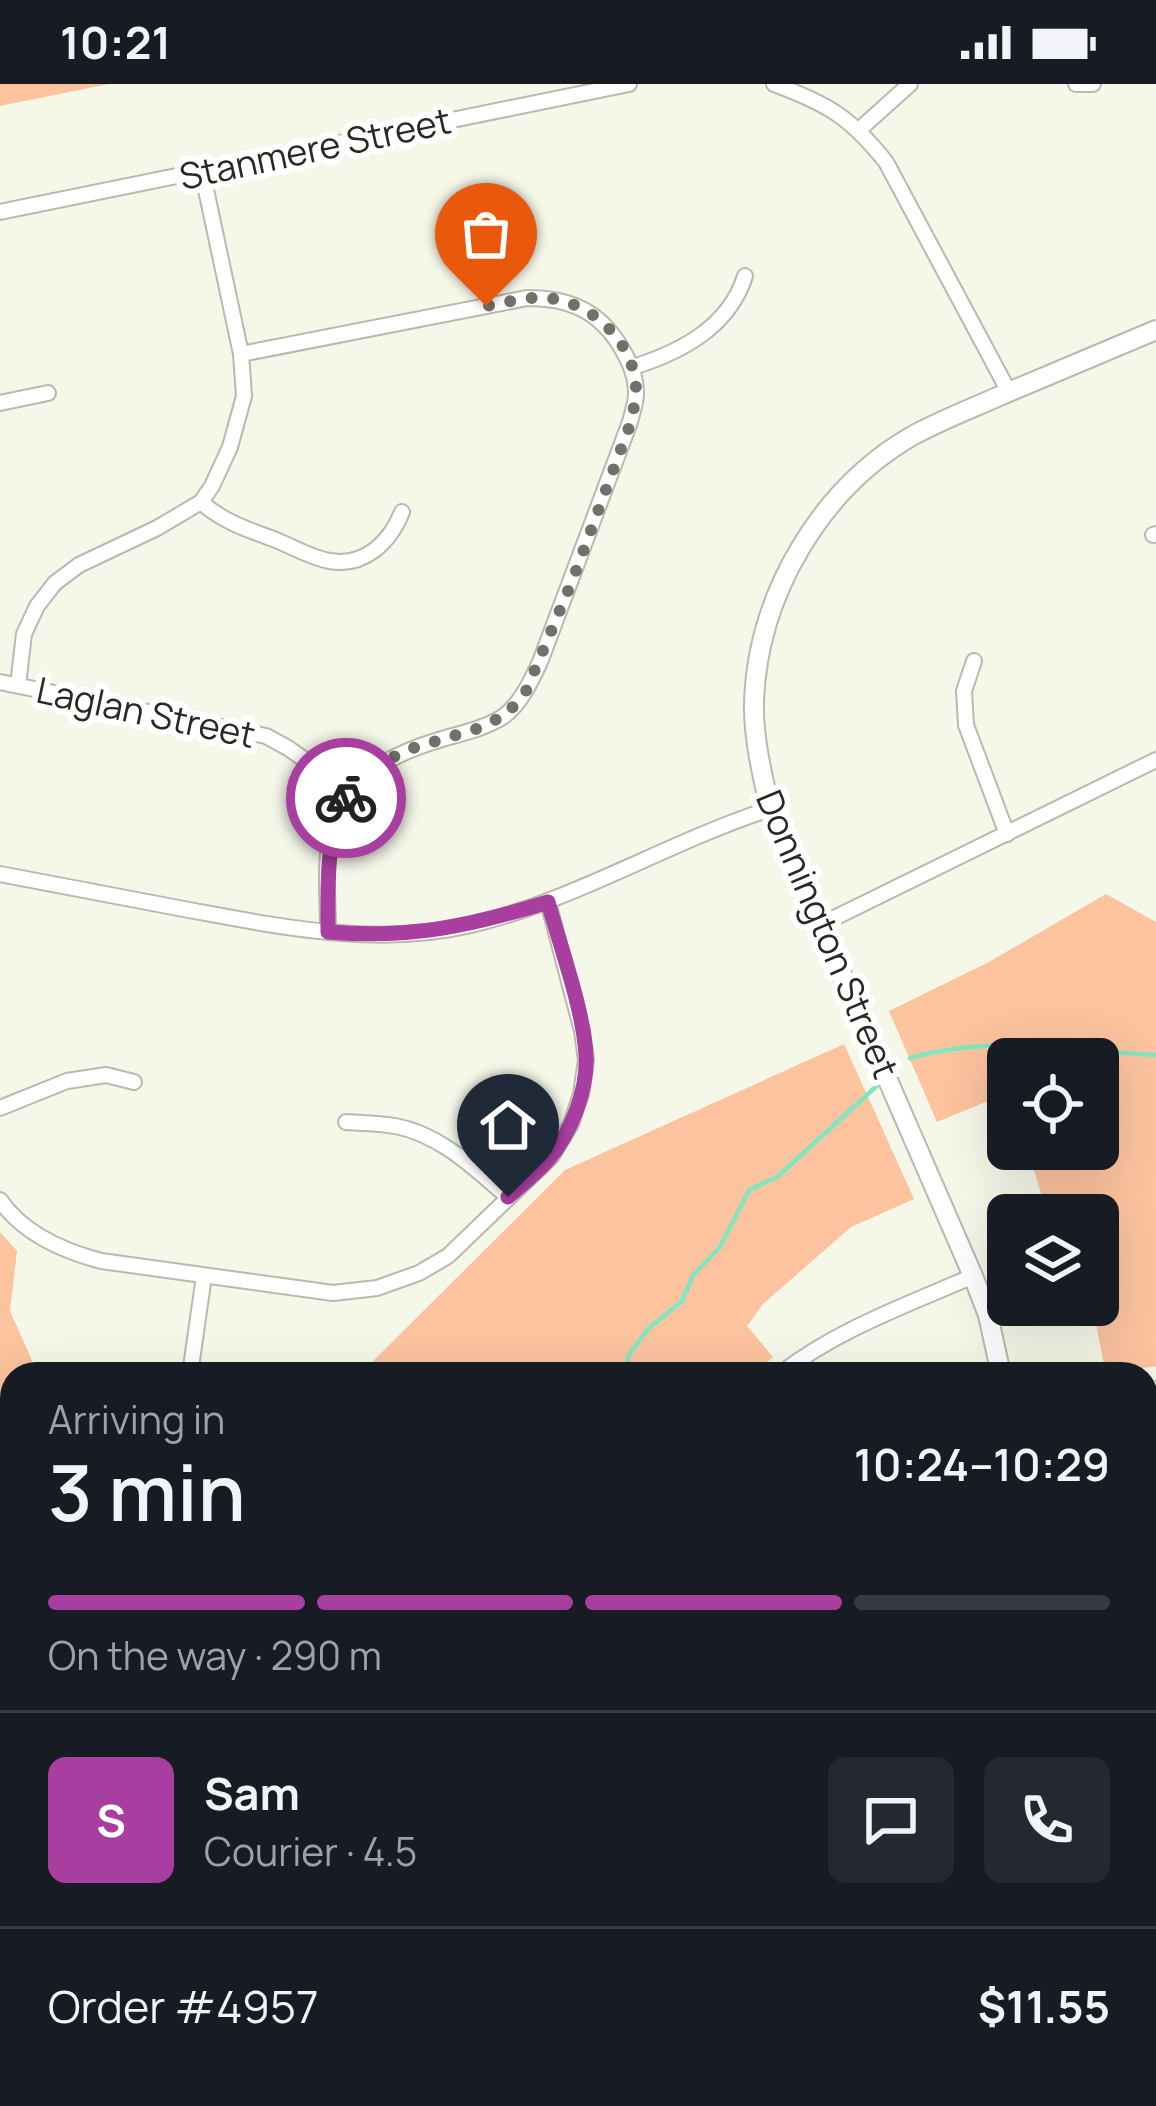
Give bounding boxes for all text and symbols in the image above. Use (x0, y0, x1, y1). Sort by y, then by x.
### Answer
text: 10:21 (60, 11, 171, 73)
street label: Stanmere Street (175, 95, 455, 201)
pin (435, 183, 537, 306)
icon: bag (453, 201, 519, 267)
street label: Laglan Street (32, 665, 260, 759)
courier (286, 738, 406, 858)
icon: bike (313, 765, 379, 831)
street label: Donnington Street (745, 782, 911, 1086)
map controls (987, 1038, 1119, 1326)
button: locate (987, 1038, 1119, 1170)
pin (457, 1074, 559, 1197)
icon: home (475, 1092, 541, 1158)
button: layers (987, 1194, 1119, 1326)
text: Arriving in (48, 1392, 225, 1446)
text: 10:24–10:29 (854, 1433, 1110, 1495)
text: 3 min (48, 1438, 246, 1544)
text: On the way · 290 m (48, 1628, 382, 1682)
button: chat (828, 1757, 954, 1883)
button: phone (984, 1757, 1110, 1883)
text: Sam (204, 1762, 300, 1824)
text: S (96, 1789, 126, 1851)
text: Courier · 4.5 (204, 1824, 417, 1878)
text: Order #4957 (48, 1975, 319, 2037)
text: $11.55 (978, 1975, 1110, 2037)

